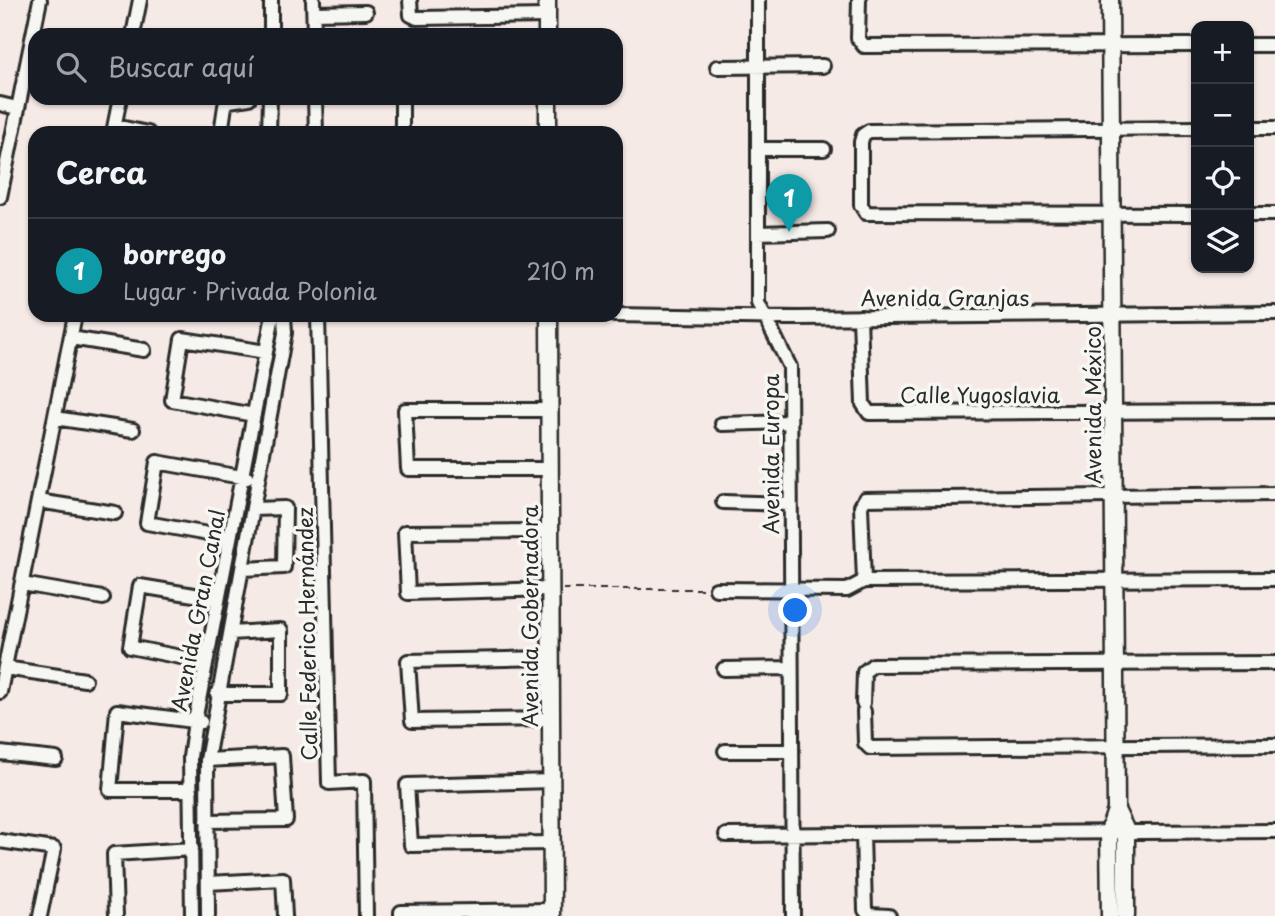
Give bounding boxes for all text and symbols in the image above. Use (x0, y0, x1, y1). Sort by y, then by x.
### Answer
map controls (1191, 21, 1254, 273)
button: + (1191, 21, 1254, 84)
search box (28, 28, 623, 105)
text: Buscar aquí (108, 47, 254, 86)
icon: search (52, 48, 90, 86)
button: − (1191, 84, 1254, 147)
button: locate (1191, 147, 1254, 210)
text: Cerca (56, 149, 147, 194)
pin: 1 (766, 174, 812, 232)
button: layers (1191, 210, 1254, 273)
text: borrego (123, 234, 226, 273)
text: 1 (74, 253, 85, 288)
text: 210 m (527, 253, 595, 288)
text: Lugar · Privada Polonia (123, 273, 377, 308)
street label: Avenida Granjas (861, 281, 1029, 313)
street label: Avenida México (1076, 326, 1108, 484)
street label: Avenida Europa (754, 374, 786, 534)
street label: Calle Yugoslavia (900, 378, 1061, 410)
street label: Avenida Gobernadora (513, 505, 545, 727)
street label: Avenida Gran Canal (162, 507, 232, 713)
street label: Calle Federico Hernández (288, 507, 324, 761)
your location (778, 593, 812, 627)

